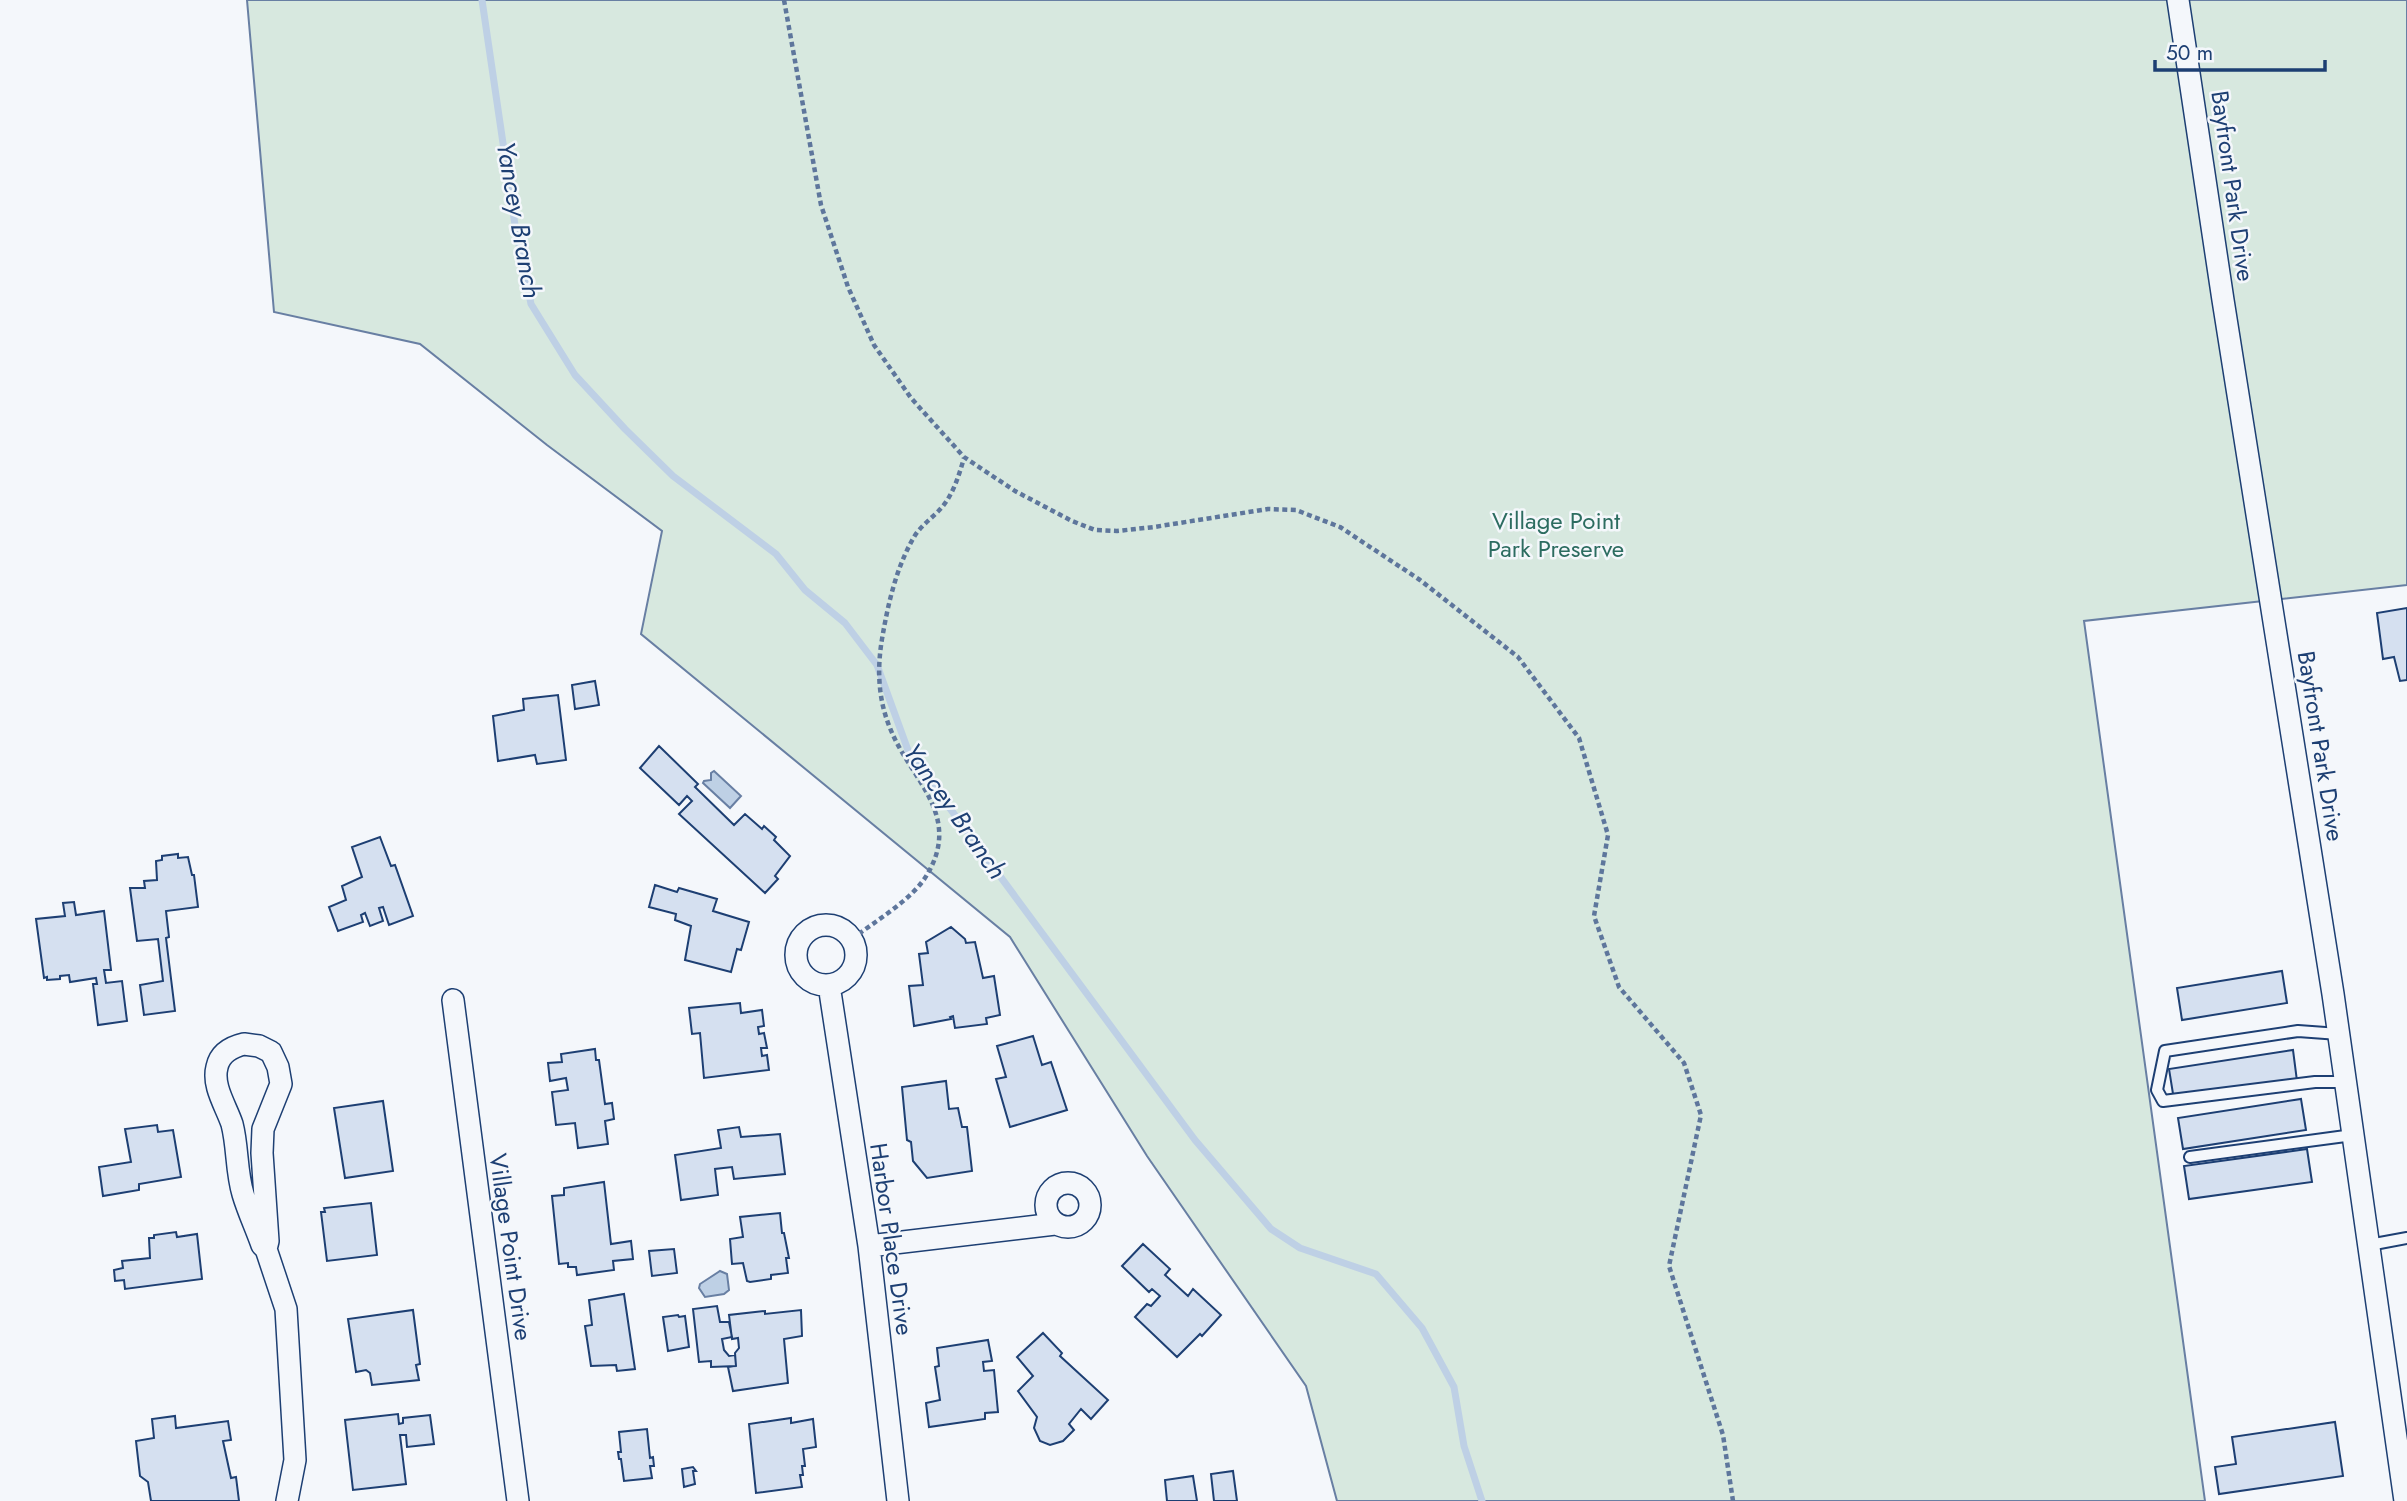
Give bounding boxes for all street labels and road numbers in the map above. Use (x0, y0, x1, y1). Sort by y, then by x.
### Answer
street label: Bayfront Park Drive (2202, 88, 2264, 284)
street label: Bayfront Park Drive (2289, 648, 2353, 844)
street label: Harbor Place Drive (861, 1141, 923, 1337)
street label: Village Point Drive (481, 1151, 541, 1343)

